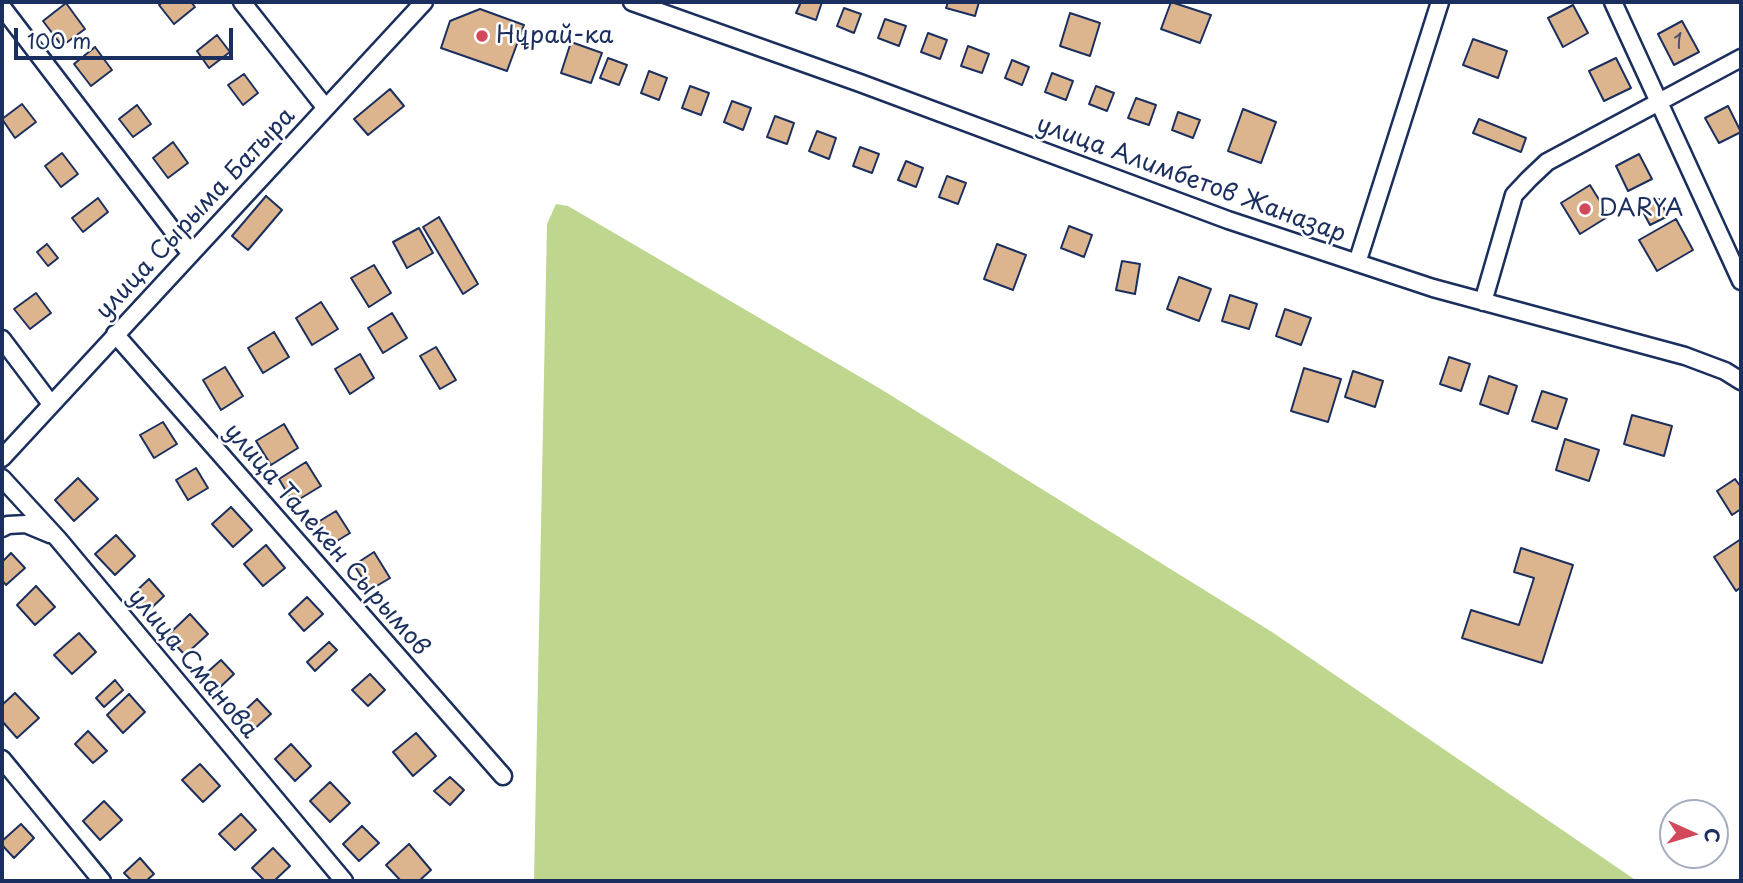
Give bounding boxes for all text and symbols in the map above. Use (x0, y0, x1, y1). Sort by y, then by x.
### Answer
scale bar (18, 14, 236, 58)
place label: Нұрай-ка (496, 22, 613, 50)
text: 100 m (27, 24, 91, 56)
marker: Нұрай-ка (474, 28, 490, 44)
house number: 1 (1673, 30, 1683, 56)
street label: улица Сырыма Батыра (90, 102, 302, 326)
street label: улица Алимбетов Жаназар (1032, 111, 1350, 249)
place label: DARYA (1599, 195, 1683, 223)
marker: DARYA (1577, 201, 1593, 217)
street label: улица Талекен Сырымов (217, 418, 435, 662)
street label: улица Сманова (121, 583, 263, 745)
north arrow (1659, 799, 1729, 869)
text: С (1698, 827, 1727, 843)

